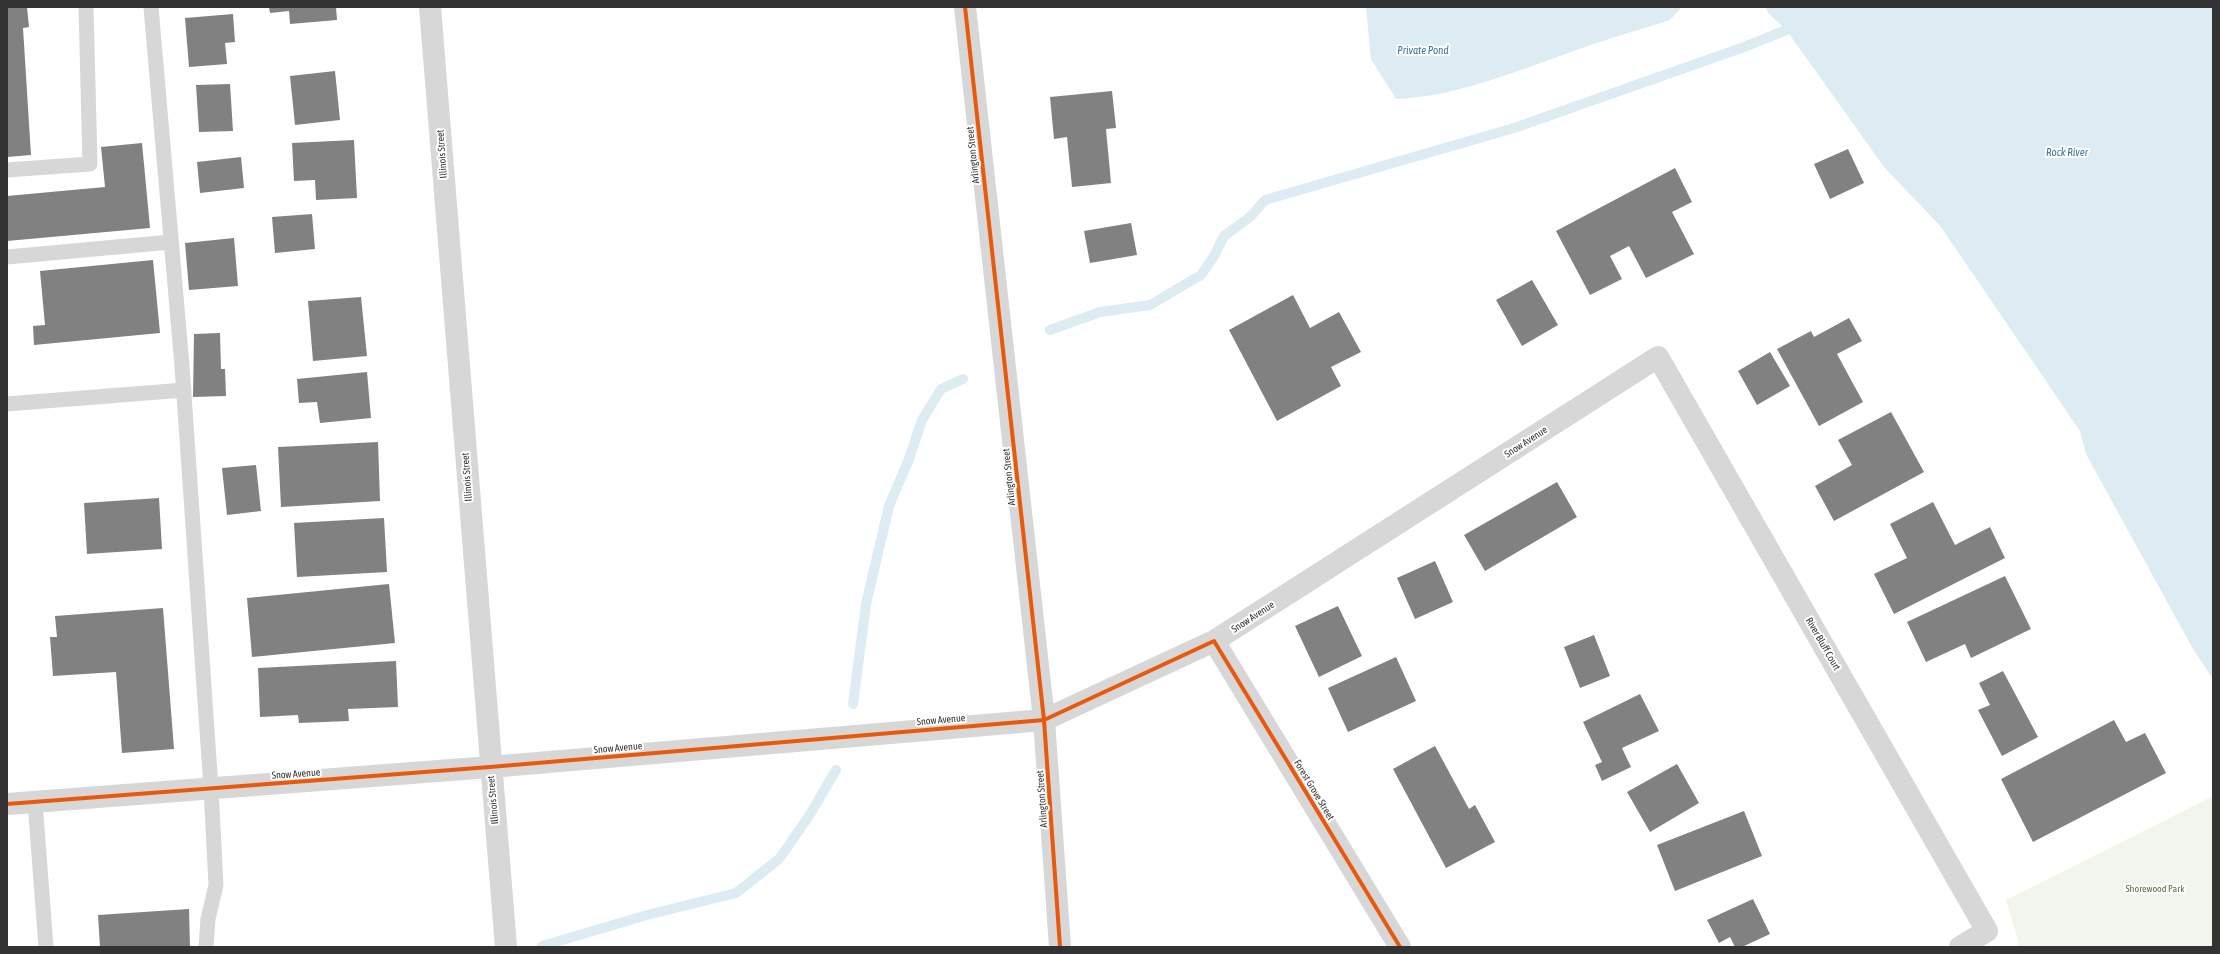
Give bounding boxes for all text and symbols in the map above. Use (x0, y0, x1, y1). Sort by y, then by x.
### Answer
water label: Private Pond (1397, 44, 1449, 58)
street label: Arlington Street (964, 126, 982, 184)
street label: Illinois Street (434, 129, 450, 179)
water label: Rock River (2046, 146, 2088, 160)
street label: Snow Avenue (1502, 424, 1550, 460)
street label: Arlington Street (1000, 448, 1018, 506)
street label: Illinois Street (459, 452, 475, 502)
street label: Snow Avenue (1229, 599, 1277, 635)
street label: River Bluff Court (1803, 615, 1843, 673)
street label: Snow Avenue (916, 712, 966, 728)
street label: Snow Avenue (593, 740, 643, 756)
street label: Forest Grove Street (1291, 758, 1337, 822)
street label: Snow Avenue (271, 766, 321, 782)
street label: Arlington Street (1034, 770, 1050, 828)
street label: Illinois Street (485, 775, 501, 825)
park label: Shorewood Park (2125, 883, 2185, 895)

